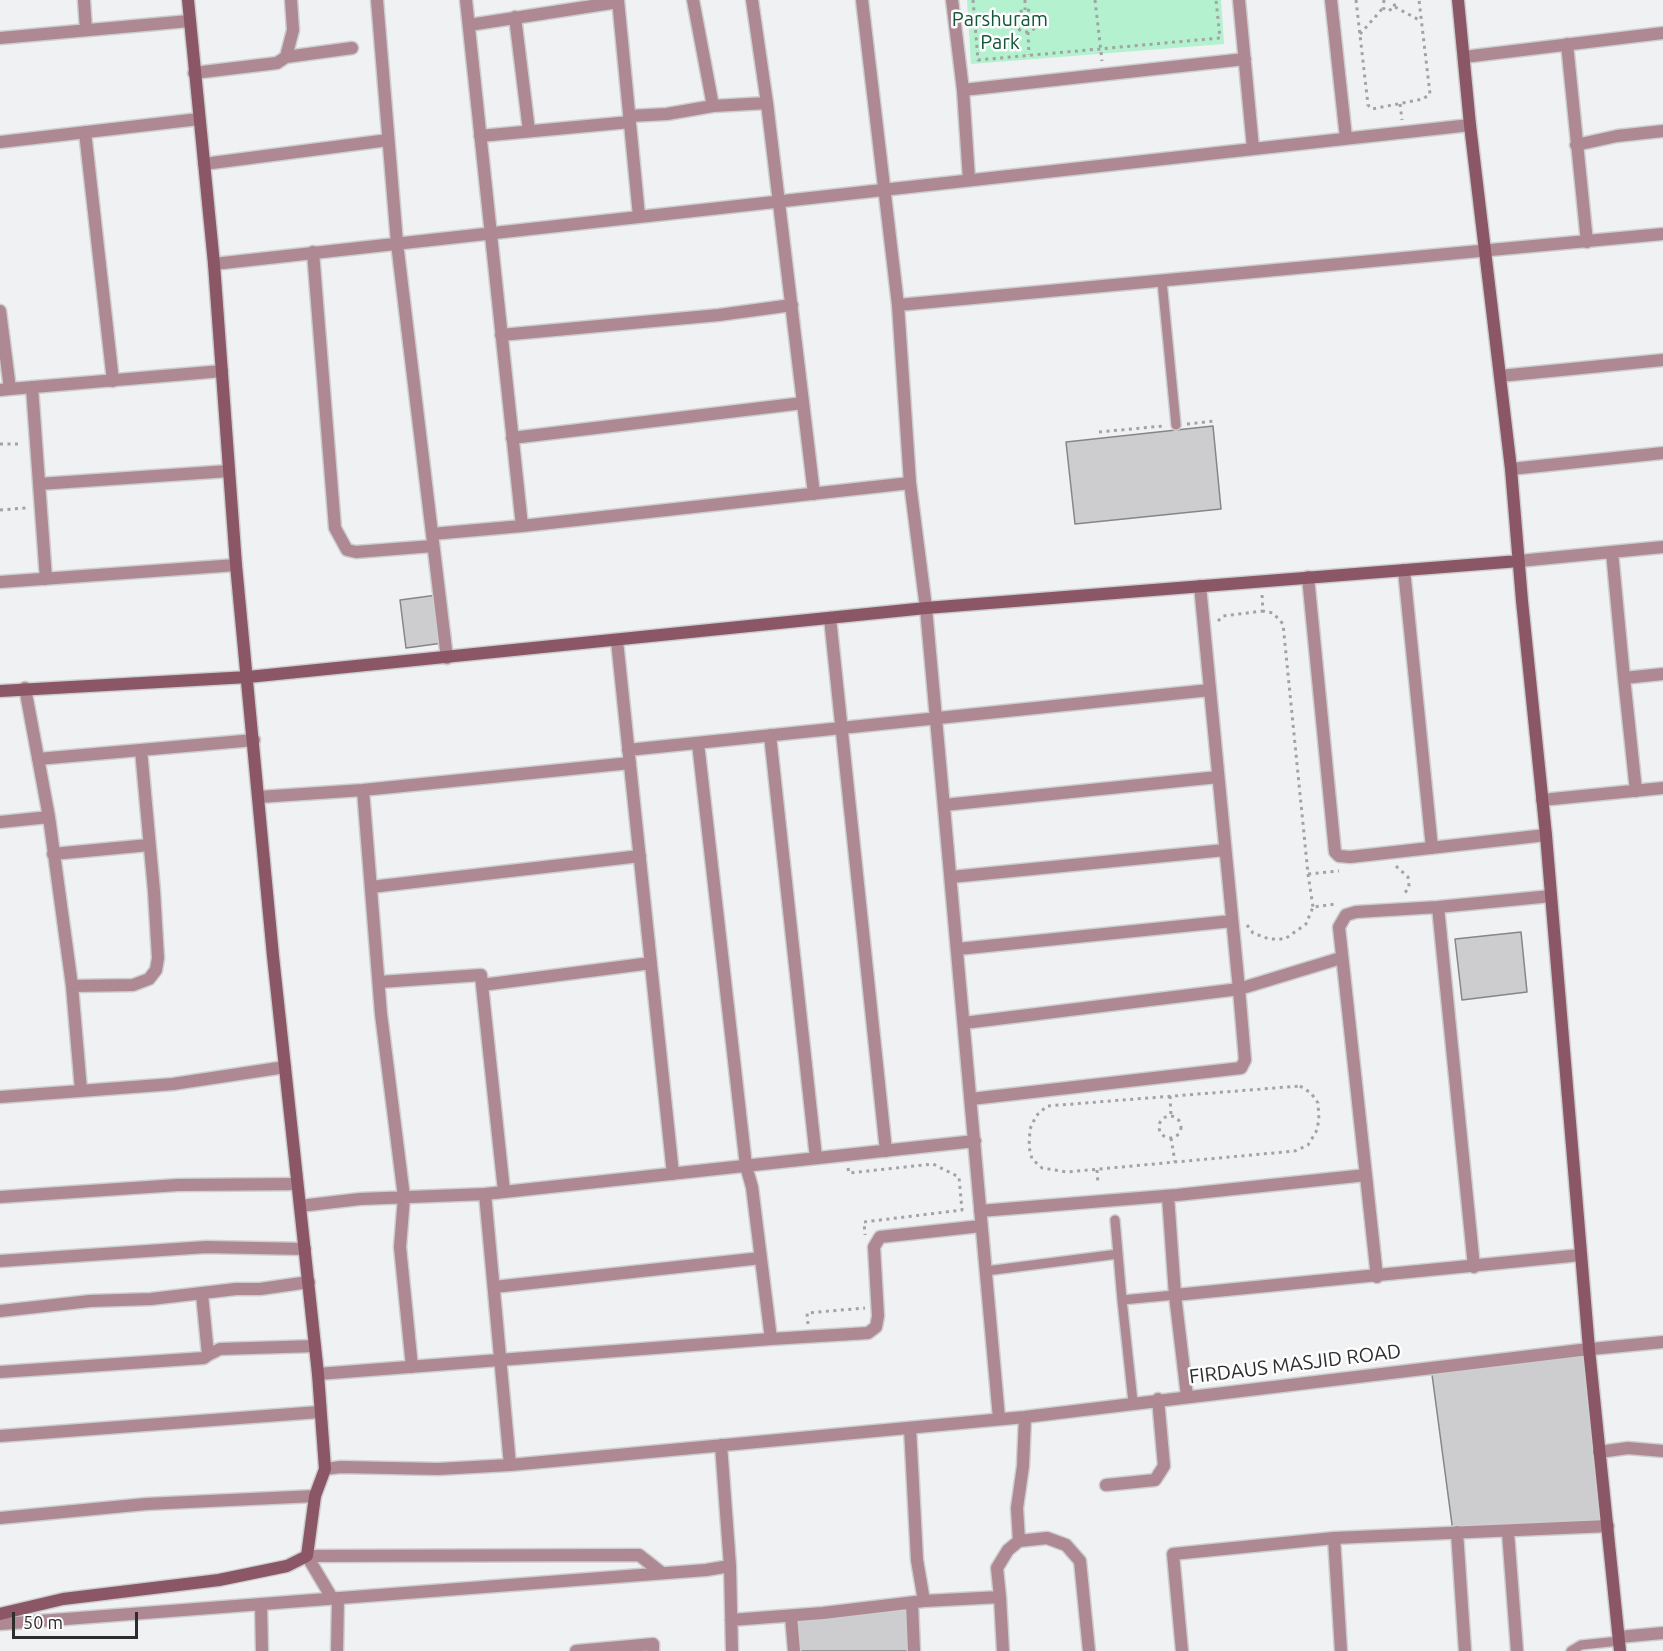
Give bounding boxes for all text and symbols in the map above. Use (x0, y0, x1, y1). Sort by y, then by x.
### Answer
park label: Parshuram Park (952, 7, 1048, 54)
street label: FIRDAUS MASJID ROAD (1188, 1339, 1402, 1389)
scale bar (15, 1600, 141, 1638)
text: 50 m (23, 1612, 63, 1632)

